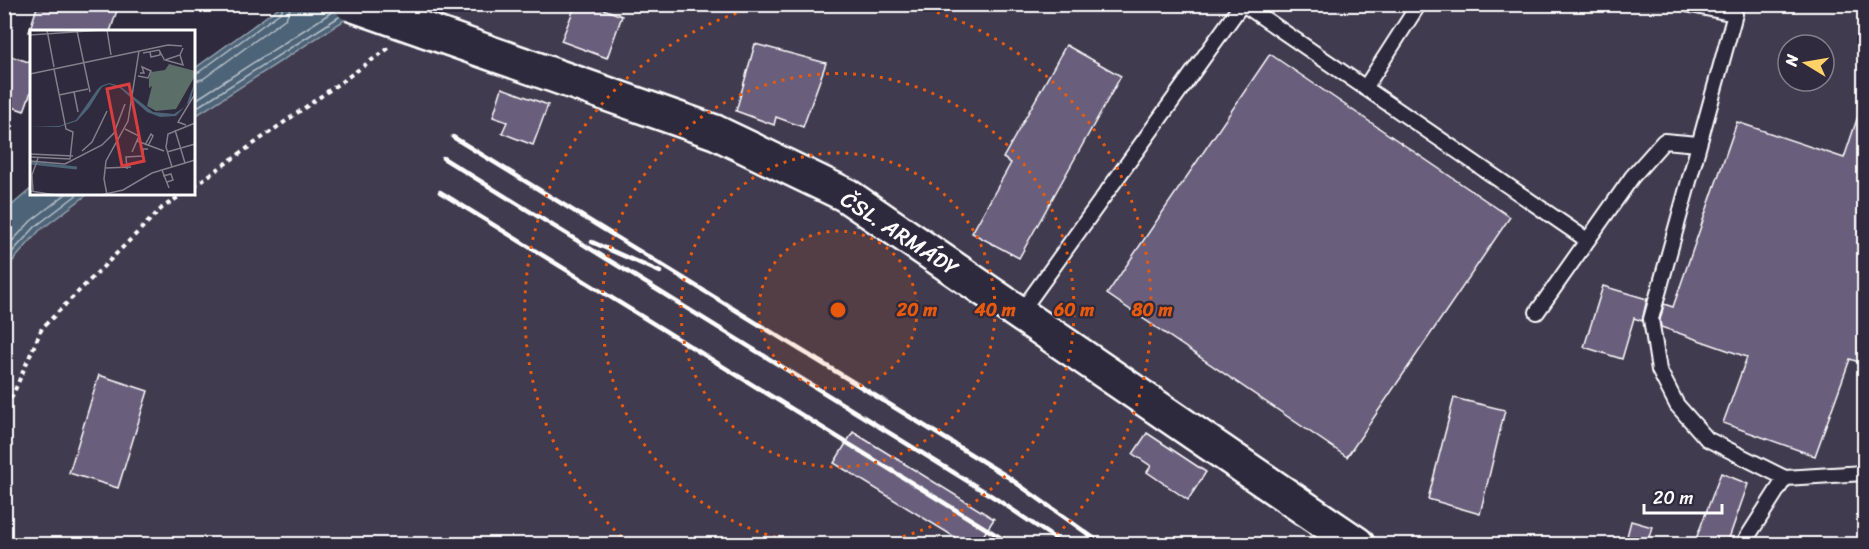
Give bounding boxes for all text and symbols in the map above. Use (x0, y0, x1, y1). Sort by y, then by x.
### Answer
inset map (30, 30, 195, 195)
north arrow (1776, 33, 1836, 93)
text: N (1776, 51, 1807, 69)
street label: ČSL. ARMÁDY (832, 180, 968, 287)
text: 20 m (896, 294, 937, 326)
text: 40 m (973, 294, 1016, 326)
text: 60 m (1053, 294, 1094, 326)
text: 80 m (1131, 294, 1173, 326)
centre of rings (828, 300, 848, 320)
scale bar (1644, 477, 1722, 515)
text: 20 m (1653, 482, 1693, 514)

